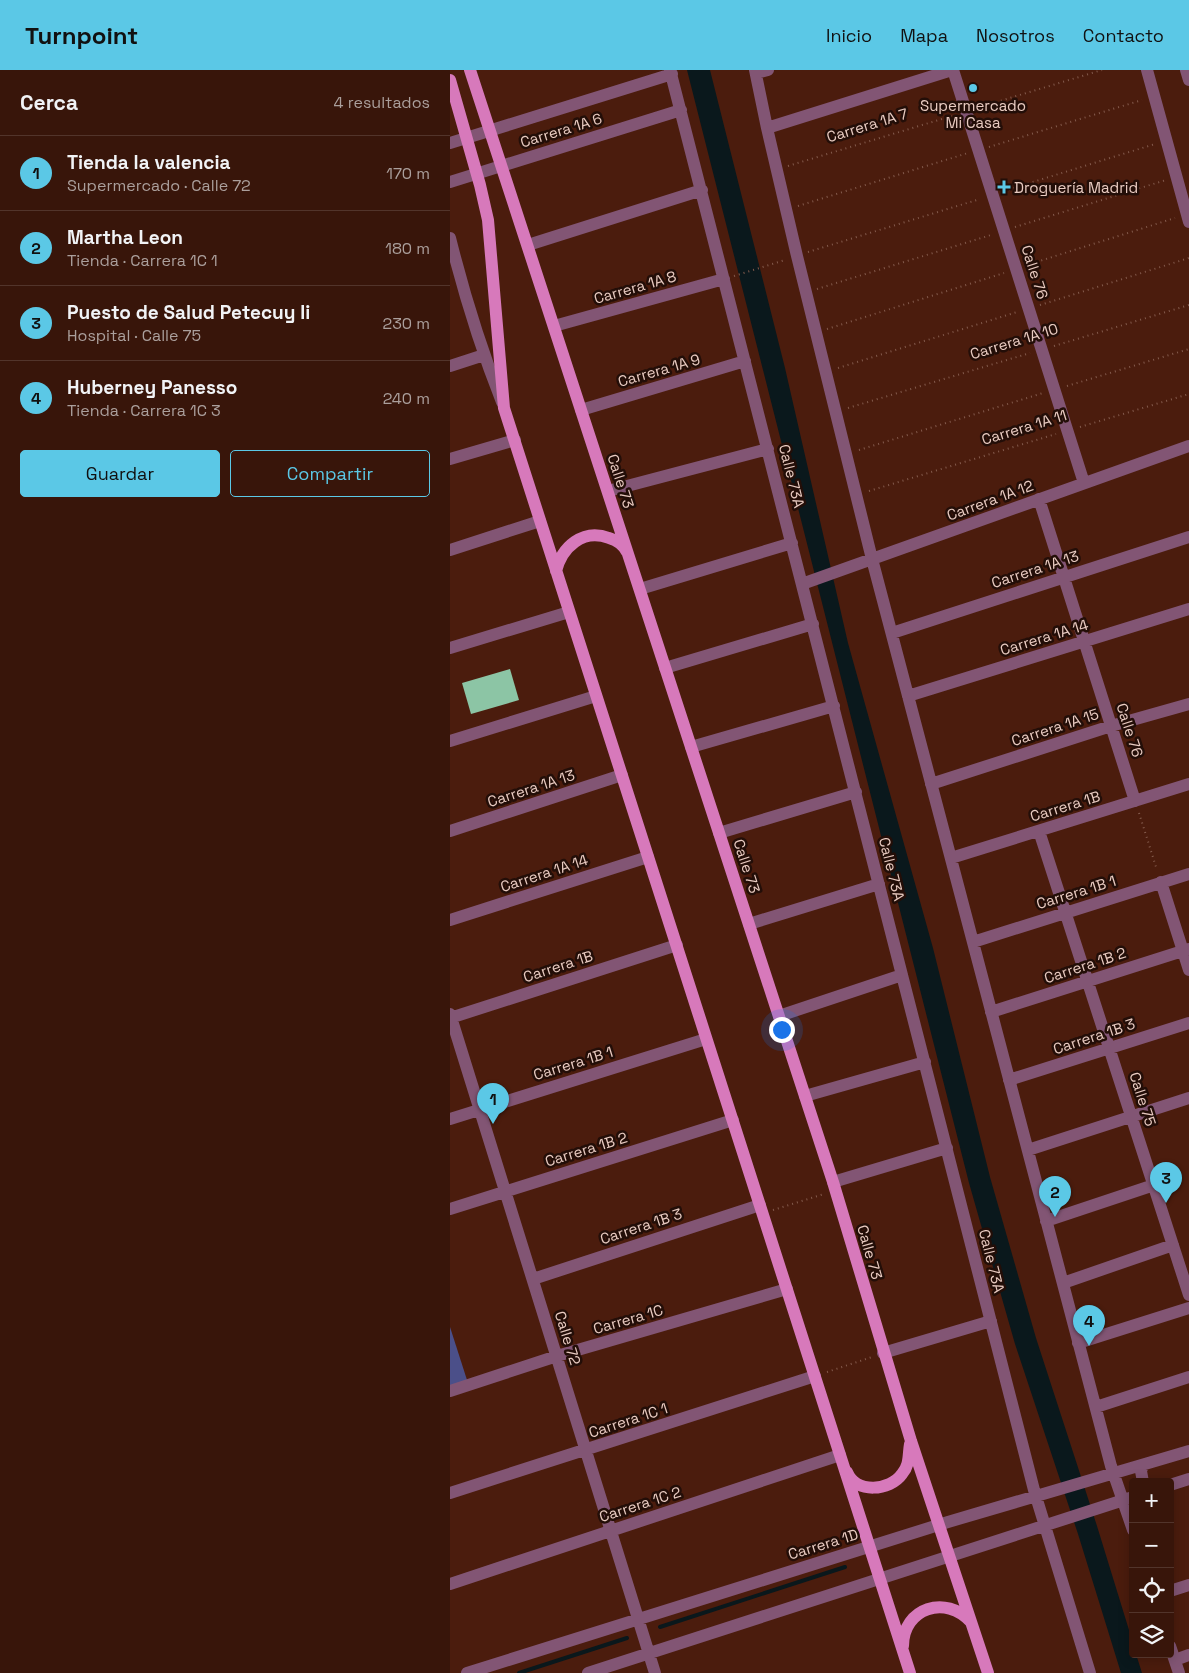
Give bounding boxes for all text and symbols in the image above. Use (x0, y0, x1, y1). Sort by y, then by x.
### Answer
text: Turnpoint (25, 20, 138, 51)
text: Inicio (826, 24, 872, 47)
text: Mapa (900, 24, 948, 47)
text: Nosotros (976, 24, 1055, 47)
text: Contacto (1083, 24, 1164, 47)
marker: Supermercado Mi Casa (967, 82, 979, 94)
text: Cerca (20, 89, 78, 116)
text: 4 resultados (334, 92, 430, 113)
place label: Supermercado Mi Casa (920, 96, 1026, 132)
street label: Carrera 1A 7 (824, 104, 910, 146)
street label: Carrera 1A 6 (518, 109, 604, 151)
text: Tienda la valencia (67, 150, 231, 175)
text: 1 (32, 163, 40, 184)
text: 170 m (386, 163, 430, 184)
text: Supermercado · Calle 72 (67, 175, 251, 196)
place label: Droguería Madrid (1014, 178, 1138, 197)
marker: Droguería Madrid (998, 181, 1010, 193)
text: Martha Leon (67, 225, 183, 250)
text: 2 (31, 238, 41, 259)
text: 180 m (385, 238, 430, 259)
street label: Calle 76 (1017, 242, 1053, 302)
text: Tienda · Carrera 1C 1 (67, 250, 218, 271)
street label: Carrera 1A 8 (592, 266, 678, 308)
text: Puesto de Salud Petecuy Ii (67, 300, 310, 325)
text: 3 (31, 313, 41, 334)
text: 230 m (383, 313, 430, 334)
street label: Carrera 1A 10 (968, 319, 1060, 363)
text: Hospital · Calle 75 (67, 325, 201, 346)
street label: Carrera 1A 9 (616, 349, 702, 391)
text: Huberney Panesso (67, 375, 237, 400)
text: 4 (31, 388, 41, 409)
text: 240 m (383, 388, 430, 409)
text: Tienda · Carrera 1C 3 (67, 400, 221, 421)
street label: Carrera 1A 11 (979, 405, 1069, 449)
street label: Calle 73A (775, 442, 809, 511)
button: Guardar (20, 450, 220, 497)
button: Compartir (230, 450, 430, 497)
street label: Calle 73 (603, 451, 639, 511)
street label: Carrera 1A 12 (944, 476, 1036, 524)
street label: Carrera 1A 13 (989, 546, 1081, 592)
street label: Carrera 1A 14 (998, 615, 1090, 659)
street label: Calle 76 (1112, 700, 1148, 760)
street label: Carrera 1A 15 (1009, 704, 1101, 750)
street label: Carrera 1A 13 (485, 765, 577, 811)
street label: Carrera 1B (1028, 786, 1102, 826)
street label: Calle 73A (875, 835, 909, 904)
street label: Calle 73 (729, 836, 765, 896)
street label: Carrera 1A 14 (498, 850, 590, 896)
street label: Carrera 1B 1 (1034, 871, 1118, 913)
street label: Carrera 1B 2 (1042, 943, 1128, 987)
street label: Carrera 1B (521, 946, 595, 986)
street label: Carrera 1B 3 (1051, 1014, 1137, 1058)
your location (769, 1017, 795, 1043)
street label: Carrera 1B 1 (531, 1042, 615, 1084)
street label: Calle 75 (1125, 1070, 1161, 1128)
pin: 1 (477, 1083, 509, 1124)
street label: Carrera 1B 2 (543, 1127, 629, 1171)
pin: 3 (1150, 1162, 1182, 1203)
pin: 2 (1039, 1176, 1071, 1217)
street label: Carrera 1B 3 (598, 1204, 684, 1248)
street label: Calle 73 (853, 1223, 887, 1281)
street label: Calle 73A (975, 1227, 1009, 1296)
street label: Carrera 1C (591, 1300, 665, 1338)
pin: 4 (1073, 1305, 1105, 1346)
street label: Calle 72 (551, 1309, 585, 1367)
street label: Carrera 1C 1 (586, 1398, 670, 1442)
map controls (1129, 1478, 1174, 1658)
button: + (1129, 1478, 1174, 1523)
street label: Carrera 1C 2 (597, 1482, 683, 1526)
button: − (1129, 1523, 1174, 1568)
street label: Carrera 1D (786, 1524, 860, 1564)
button: locate (1129, 1568, 1174, 1613)
button: layers (1129, 1613, 1174, 1658)

